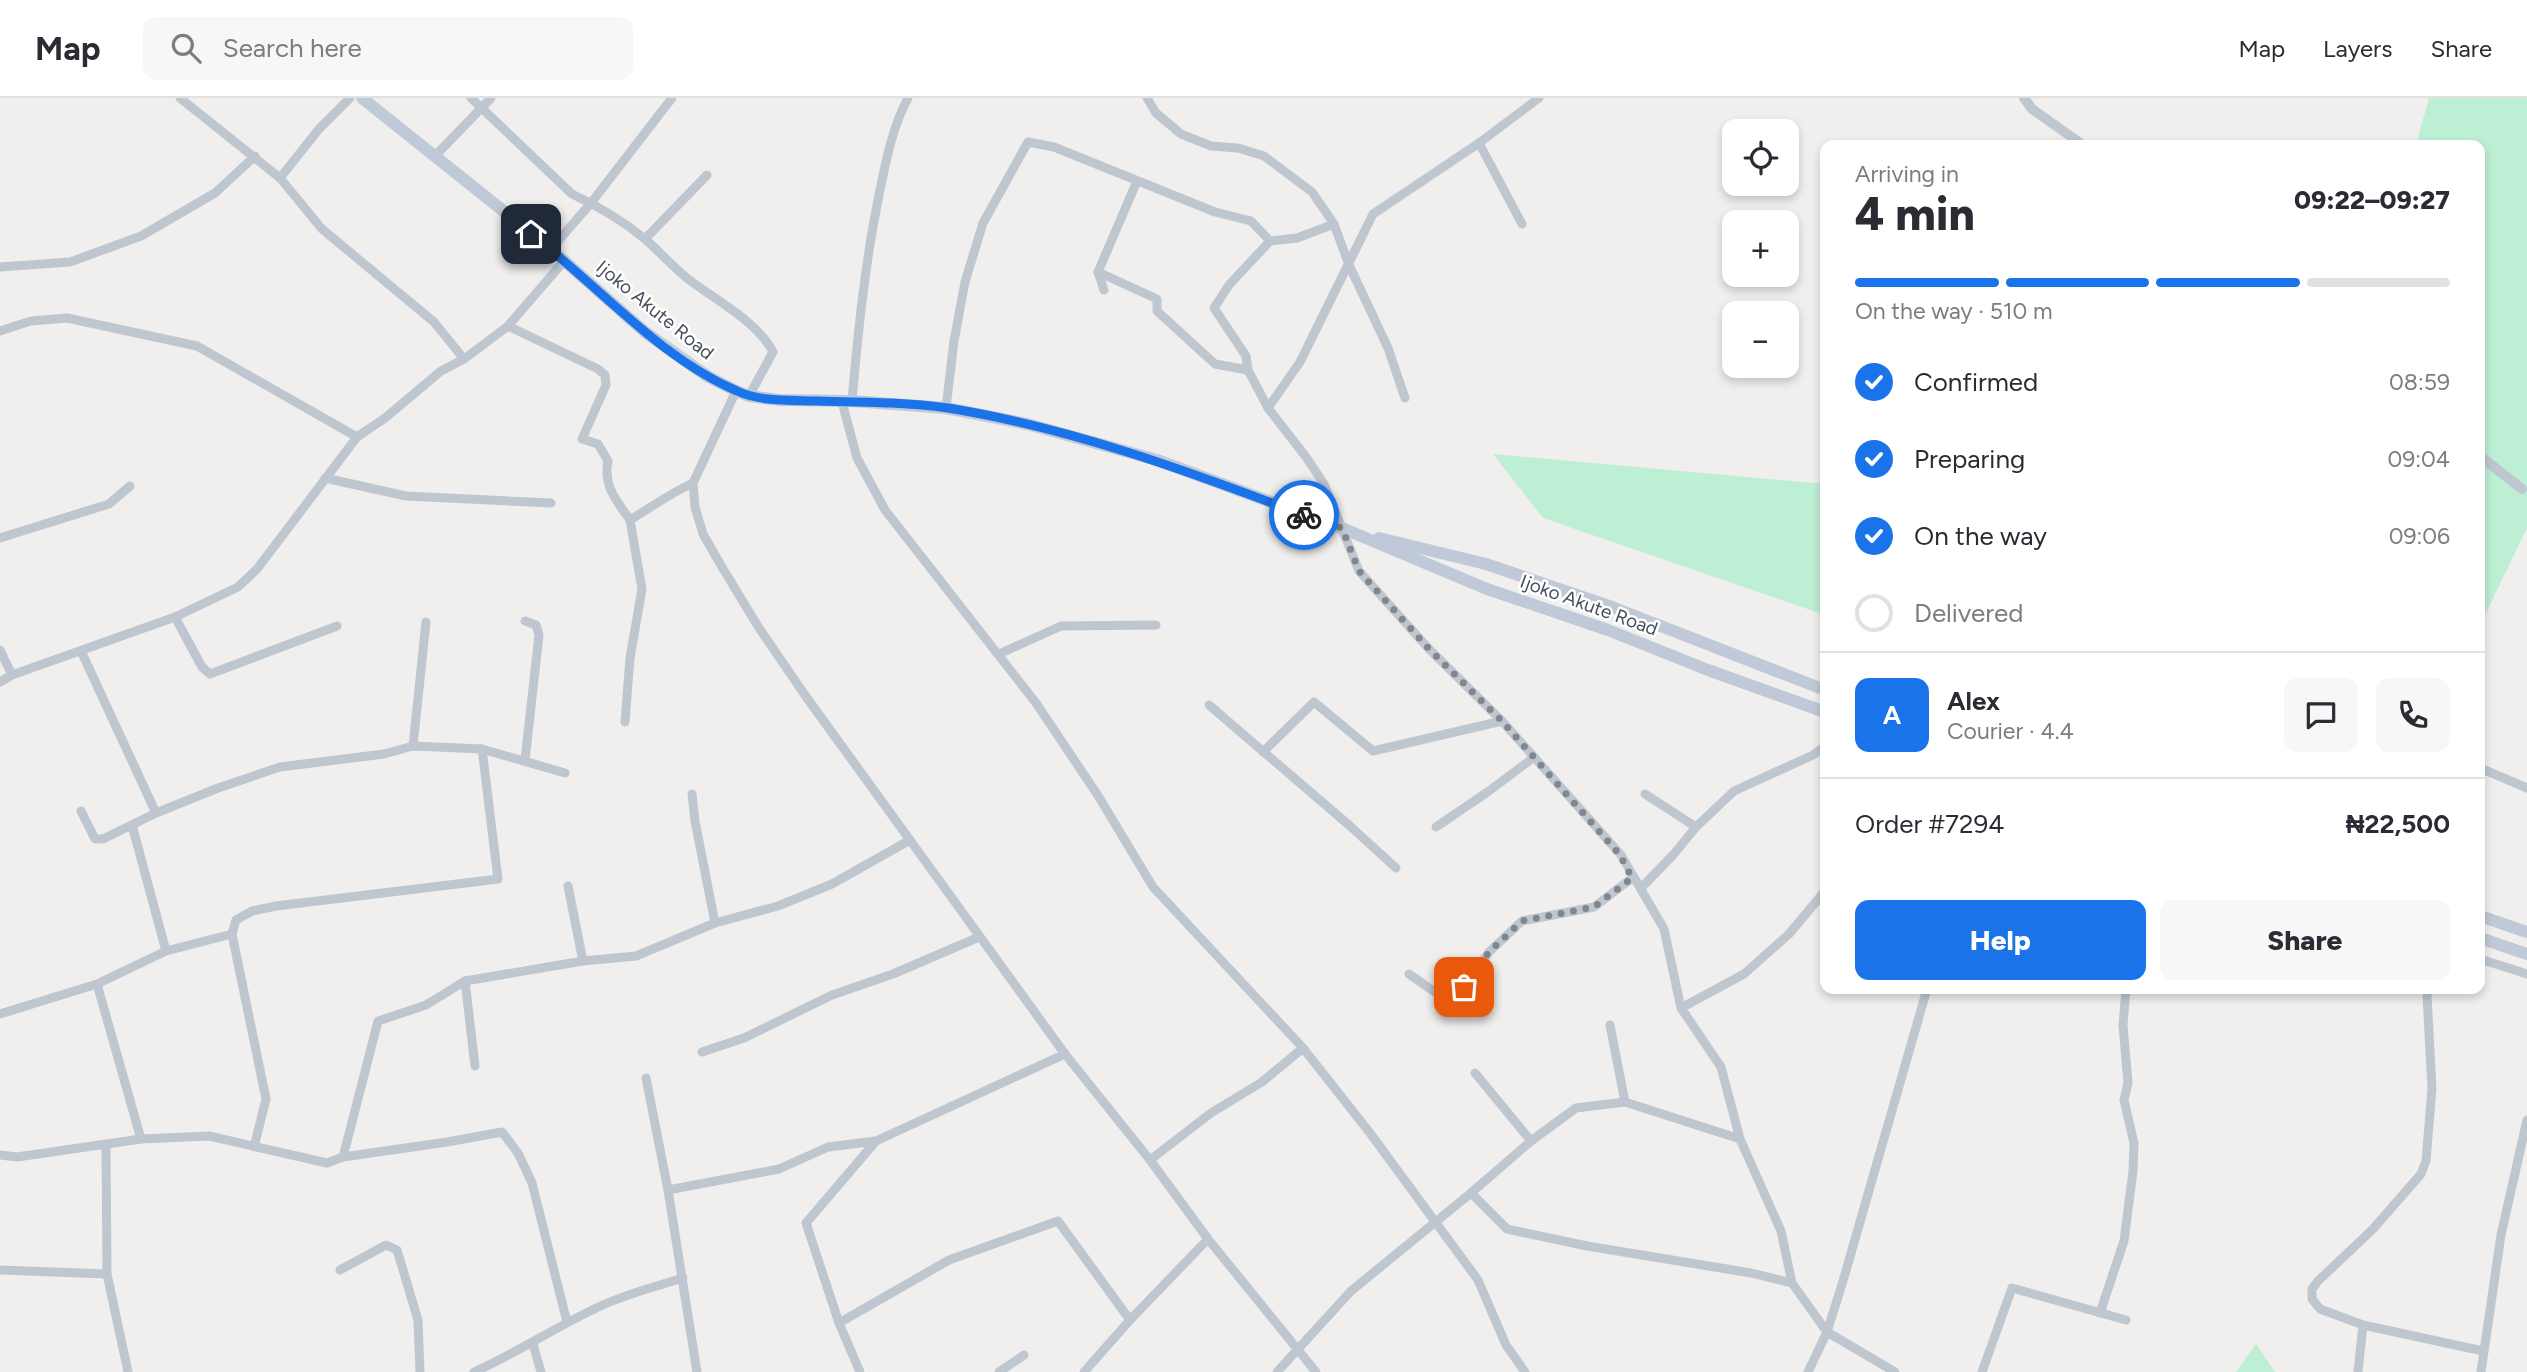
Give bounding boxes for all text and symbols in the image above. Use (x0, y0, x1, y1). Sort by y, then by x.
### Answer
search box (143, 17, 633, 80)
text: Map (35, 29, 101, 68)
icon: search (167, 29, 205, 67)
text: Search here (223, 32, 362, 64)
text: Map (2238, 34, 2285, 63)
text: Layers (2323, 34, 2392, 63)
text: Share (2430, 34, 2492, 63)
map controls (1722, 119, 1799, 378)
button: locate (1722, 119, 1799, 196)
text: Arriving in (1855, 160, 1959, 188)
text: 09:22–09:27 (2294, 184, 2450, 216)
text: 4 min (1855, 186, 1975, 242)
pin (501, 204, 561, 264)
button: + (1722, 210, 1799, 287)
icon: home (512, 215, 550, 253)
street label: Ijoko Akute Road (592, 256, 718, 364)
text: On the way · 510 m (1855, 297, 2052, 325)
button: − (1722, 301, 1799, 378)
icon: check (1855, 363, 1893, 401)
text: Confirmed (1914, 366, 2038, 398)
text: 08:59 (2389, 368, 2450, 396)
icon: check (1855, 440, 1893, 478)
text: Preparing (1914, 443, 2025, 475)
text: 09:04 (2387, 445, 2450, 473)
courier (1269, 480, 1339, 550)
icon: bike (1285, 496, 1323, 534)
icon: check (1855, 517, 1893, 555)
text: On the way (1914, 520, 2047, 552)
text: 09:06 (2389, 522, 2450, 550)
street label: Ijoko Akute Road (1517, 569, 1661, 641)
text: Delivered (1914, 597, 2023, 629)
button: chat (2284, 678, 2358, 752)
button: phone (2376, 678, 2450, 752)
text: Alex (1947, 685, 2000, 717)
text: A (1883, 699, 1901, 731)
text: Courier · 4.4 (1947, 717, 2074, 745)
text: Order #7294 (1855, 808, 2004, 840)
text: ₦22,500 (2346, 808, 2450, 840)
button: Help (1855, 900, 2146, 980)
button: Share (2160, 900, 2450, 980)
pin (1434, 957, 1494, 1017)
icon: bag (1445, 968, 1483, 1006)

